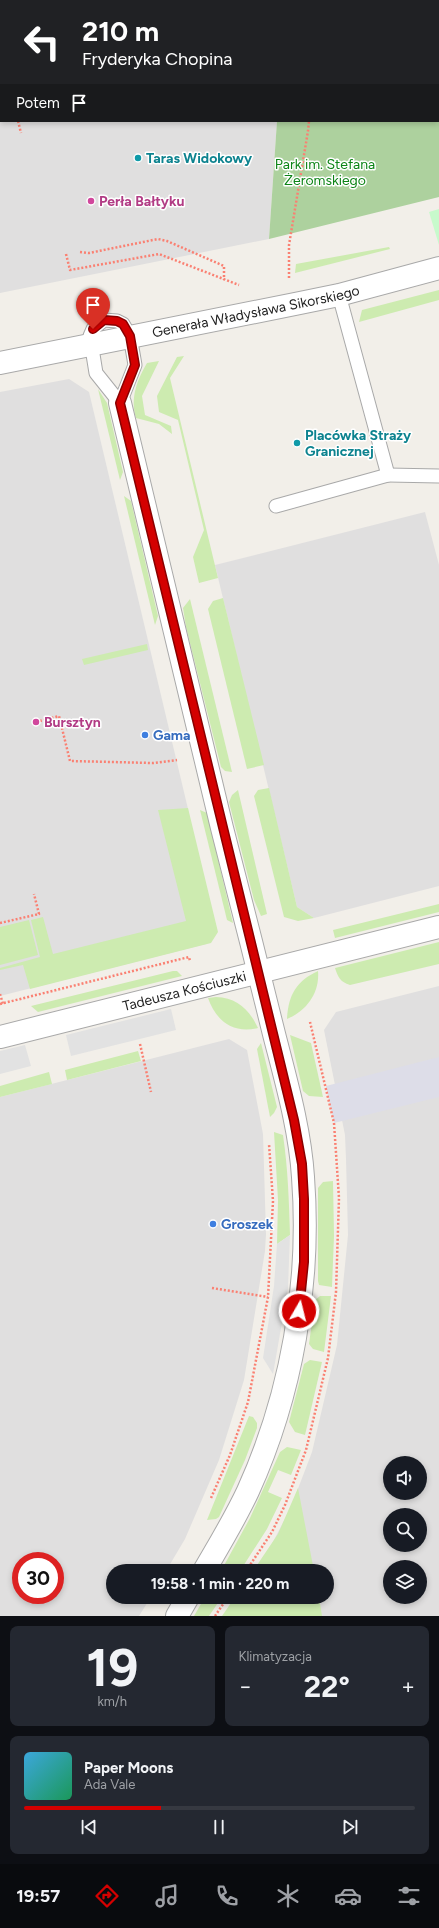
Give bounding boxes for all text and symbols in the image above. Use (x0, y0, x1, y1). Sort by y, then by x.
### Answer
text: 210 m (82, 14, 159, 48)
icon: left (16, 16, 68, 68)
text: Fryderyka Chopina (82, 48, 233, 70)
icon: arrive (68, 92, 90, 114)
text: Potem (16, 94, 60, 112)
place label: Taras Widokowy (146, 150, 253, 167)
marker: Taras Widokowy (133, 153, 143, 163)
park label: Park im. Stefana Żeromskiego (275, 156, 375, 189)
place label: Perła Bałtyku (99, 193, 184, 210)
marker: Perła Bałtyku (86, 196, 96, 206)
street label: Generała Władysława Sikorskiego (151, 281, 361, 341)
pin (76, 288, 110, 329)
icon: arrive (82, 294, 104, 316)
place label: Placówka Straży Granicznej (305, 427, 412, 460)
marker: Placówka Straży Granicznej (292, 438, 302, 448)
place label: Bursztyn (44, 714, 101, 731)
marker: Bursztyn (31, 717, 41, 727)
place label: Gama (153, 727, 191, 744)
marker: Gama (140, 730, 150, 740)
street label: Tadeusza Kościuszki (121, 967, 248, 1014)
place label: Groszek (221, 1216, 274, 1233)
marker: Groszek (208, 1219, 218, 1229)
position arrow (278, 1290, 320, 1332)
map controls (383, 1456, 427, 1604)
button: sound (383, 1456, 427, 1500)
button: search (383, 1508, 427, 1552)
speed limit sign: 30 (12, 1552, 64, 1604)
button: layers (383, 1560, 427, 1604)
text: 19:58 · 1 min · 220 m (151, 1575, 289, 1593)
text: 19 (86, 1637, 138, 1699)
text: Klimatyzacja (239, 1649, 312, 1664)
text: 22° (304, 1668, 350, 1705)
text: − (239, 1673, 252, 1700)
text: + (401, 1673, 415, 1700)
text: km/h (97, 1694, 127, 1709)
text: Paper Moons (84, 1759, 173, 1777)
text: Ada Vale (84, 1777, 135, 1792)
icon: previous (78, 1816, 100, 1838)
icon: pause (208, 1816, 230, 1838)
icon: next (339, 1816, 361, 1838)
icon: directions (93, 1882, 121, 1910)
icon: music (153, 1882, 181, 1910)
icon: phone (213, 1882, 241, 1910)
icon: climate (274, 1882, 302, 1910)
icon: car (334, 1882, 362, 1910)
icon: filters (395, 1882, 423, 1910)
text: 19:57 (16, 1885, 60, 1907)

